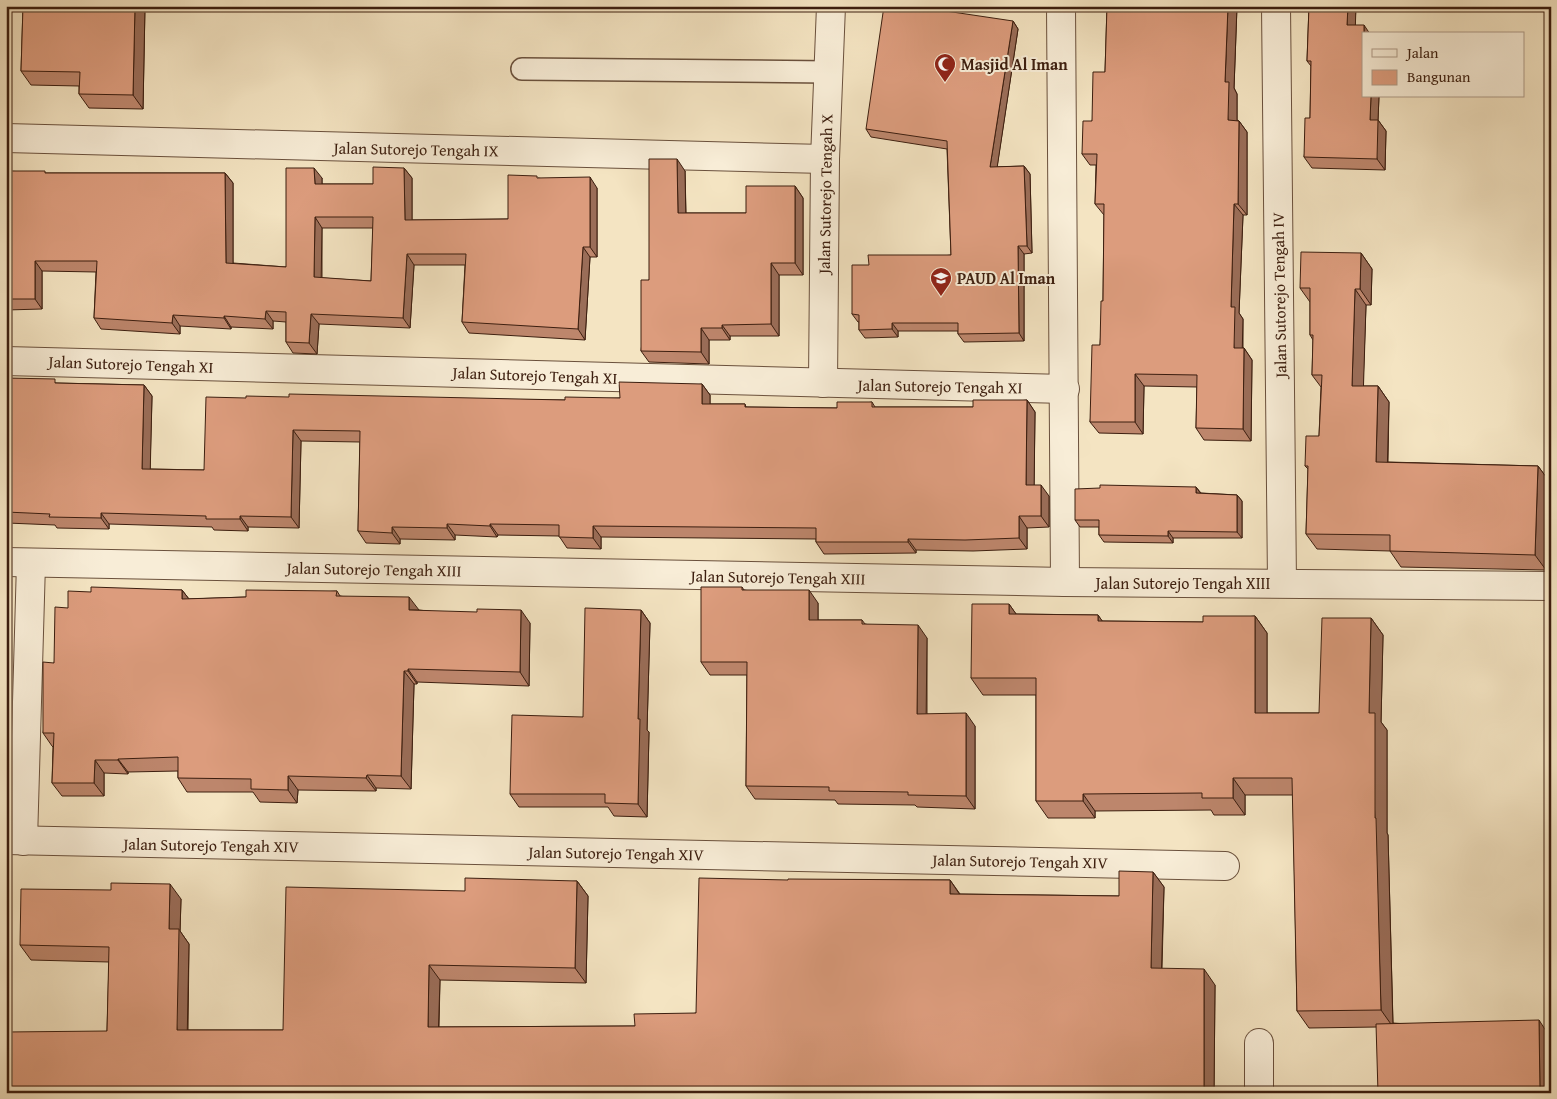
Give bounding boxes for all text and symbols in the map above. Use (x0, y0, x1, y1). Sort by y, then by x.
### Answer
legend (1362, 32, 1524, 98)
text: Jalan (1405, 42, 1439, 63)
mosque icon: Masjid Al Iman (933, 52, 957, 83)
place label: Masjid Al Iman (961, 52, 1068, 76)
text: Bangunan (1407, 66, 1471, 87)
street label: Jalan Sutorejo Tengah X (812, 114, 838, 276)
street label: Jalan Sutorejo Tengah IX (331, 136, 499, 162)
street label: Jalan Sutorejo Tengah IV (1266, 212, 1292, 380)
school or university icon: PAUD Al Iman (929, 266, 953, 297)
place label: PAUD Al Iman (957, 266, 1056, 290)
street label: Jalan Sutorejo Tengah XI (46, 349, 214, 379)
street label: Jalan Sutorejo Tengah XI (450, 360, 618, 390)
street label: Jalan Sutorejo Tengah XI (855, 373, 1023, 399)
street label: Jalan Sutorejo Tengah XIII (284, 555, 462, 583)
street label: Jalan Sutorejo Tengah XIII (688, 563, 866, 591)
street label: Jalan Sutorejo Tengah XIII (1094, 571, 1271, 595)
street label: Jalan Sutorejo Tengah XIV (121, 831, 299, 859)
street label: Jalan Sutorejo Tengah XIV (526, 839, 704, 867)
street label: Jalan Sutorejo Tengah XIV (930, 847, 1108, 875)

